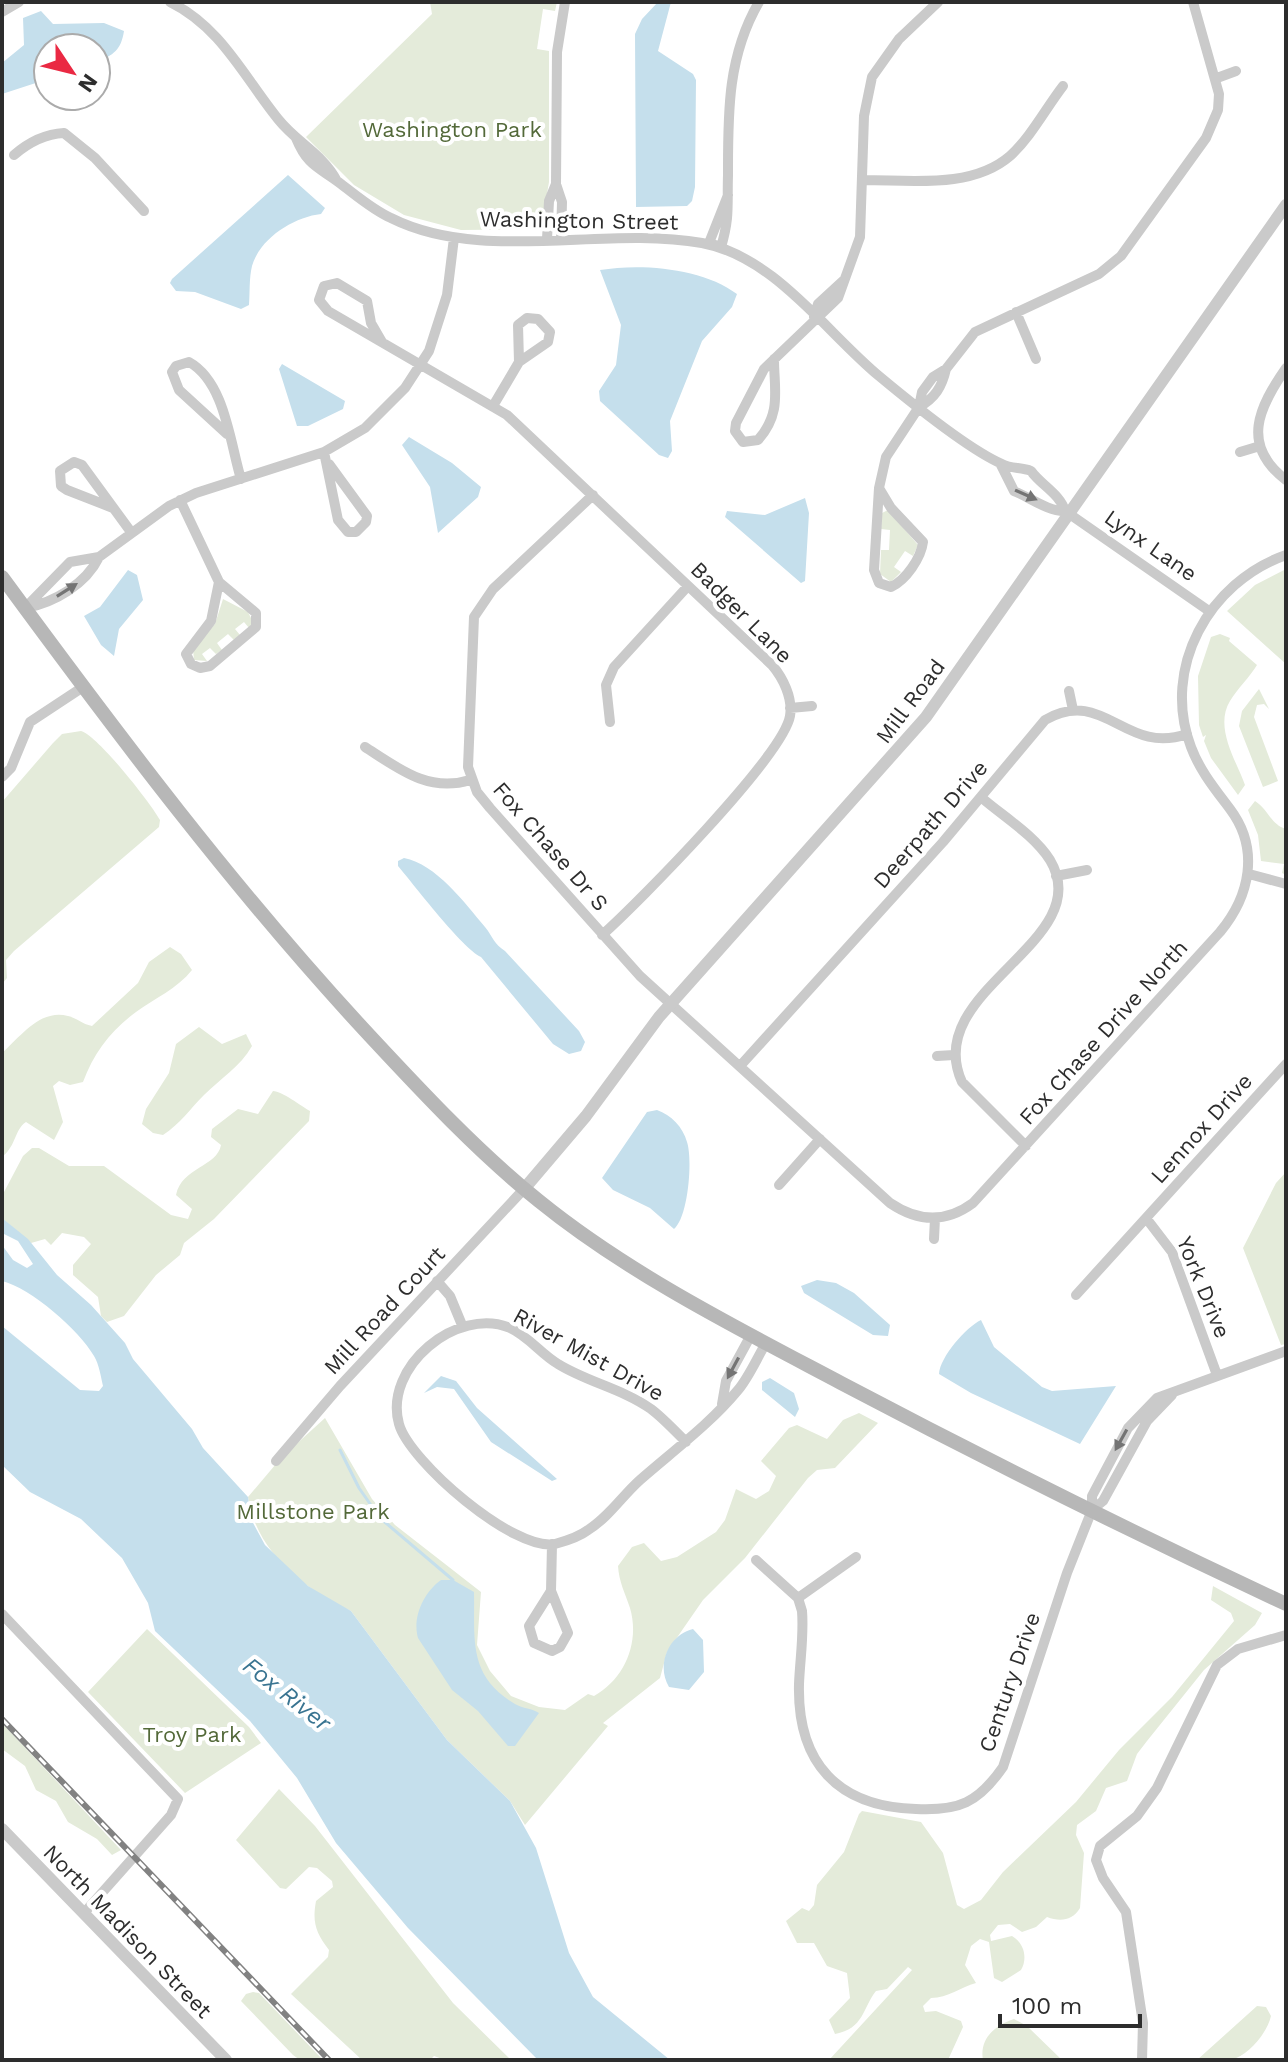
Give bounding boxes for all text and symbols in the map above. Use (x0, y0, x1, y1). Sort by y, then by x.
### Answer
north arrow (32, 32, 112, 112)
text: N (73, 69, 103, 97)
park label: Washington Park (362, 117, 542, 142)
street label: Washington Street (479, 206, 679, 235)
one-way arrow (1014, 489, 1037, 502)
street label: Lynx Lane (1100, 505, 1202, 586)
street label: Badger Lane (686, 557, 797, 668)
one-way arrow (56, 583, 79, 598)
street label: Mill Road (871, 654, 950, 748)
street label: Deerpath Drive (868, 755, 993, 893)
street label: Fox Chase Dr S (488, 777, 613, 916)
street label: Fox Chase Drive North (1014, 935, 1193, 1130)
street label: Lennox Drive (1146, 1068, 1257, 1188)
street label: York Drive (1172, 1233, 1235, 1342)
street label: Mill Road Court (319, 1241, 450, 1379)
street label: River Mist Drive (509, 1303, 668, 1406)
one-way arrow (726, 1357, 740, 1380)
one-way arrow (1114, 1429, 1127, 1452)
park label: Millstone Park (236, 1499, 390, 1524)
street label: Century Drive (974, 1609, 1045, 1755)
water label: Fox River (238, 1651, 338, 1738)
park label: Troy Park (143, 1722, 241, 1747)
street label: North Madison Street (39, 1840, 217, 2023)
scale bar (1000, 1978, 1140, 2028)
text: 100 m (1012, 1992, 1082, 2020)

